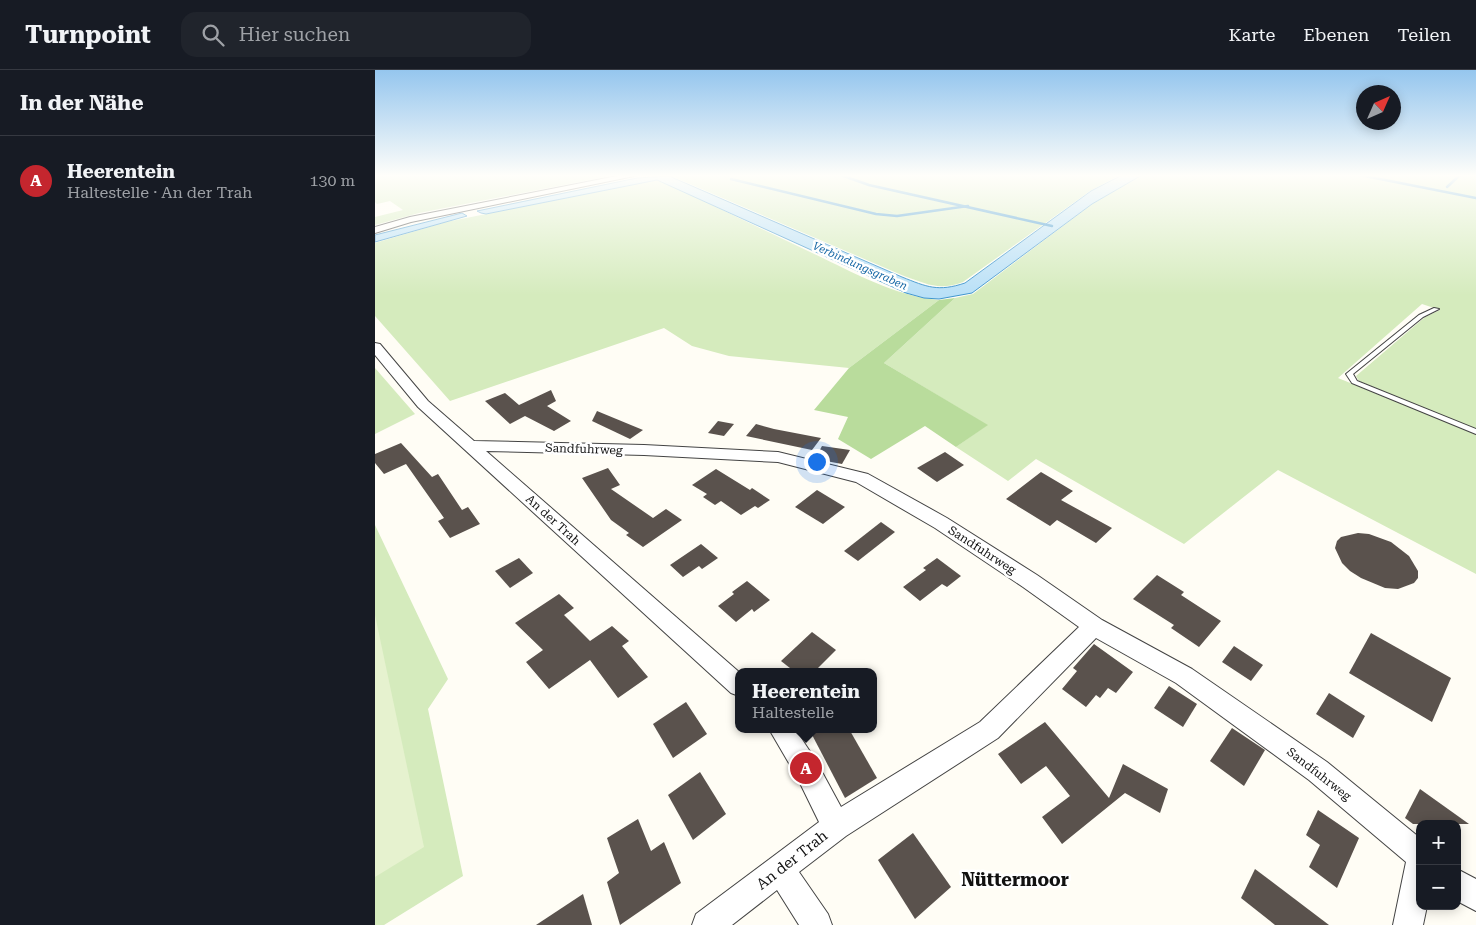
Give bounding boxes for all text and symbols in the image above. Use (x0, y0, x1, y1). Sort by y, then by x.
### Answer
search box (181, 12, 531, 57)
text: Turnpoint (25, 21, 151, 49)
icon: search (199, 21, 227, 49)
text: Hier suchen (239, 23, 350, 46)
text: Karte (1229, 24, 1275, 45)
text: Ebenen (1303, 24, 1369, 45)
text: Teilen (1397, 24, 1451, 45)
north arrow (1356, 85, 1401, 130)
text: In der Nähe (20, 91, 143, 115)
text: Heerentein (67, 160, 175, 183)
text: A (30, 171, 42, 190)
text: 130 m (309, 171, 355, 190)
text: Haltestelle · An der Trah (67, 183, 252, 202)
water label: Verbindungsgraben (811, 239, 909, 293)
street label: Sandfuhrweg (545, 441, 623, 457)
your location (804, 449, 830, 475)
street label: An der Trah (523, 492, 583, 548)
street label: Sandfuhrweg (946, 523, 1019, 577)
popup (735, 668, 877, 733)
text: Heerentein (752, 680, 860, 703)
text: Haltestelle (752, 703, 834, 722)
street label: Sandfuhrweg (1284, 745, 1354, 804)
pin: A (790, 749, 822, 787)
map controls (1416, 820, 1461, 910)
button: + (1416, 820, 1461, 865)
street label: An der Trah (753, 826, 831, 893)
button: − (1416, 865, 1461, 910)
district label: Nüttermoor (961, 869, 1069, 890)

